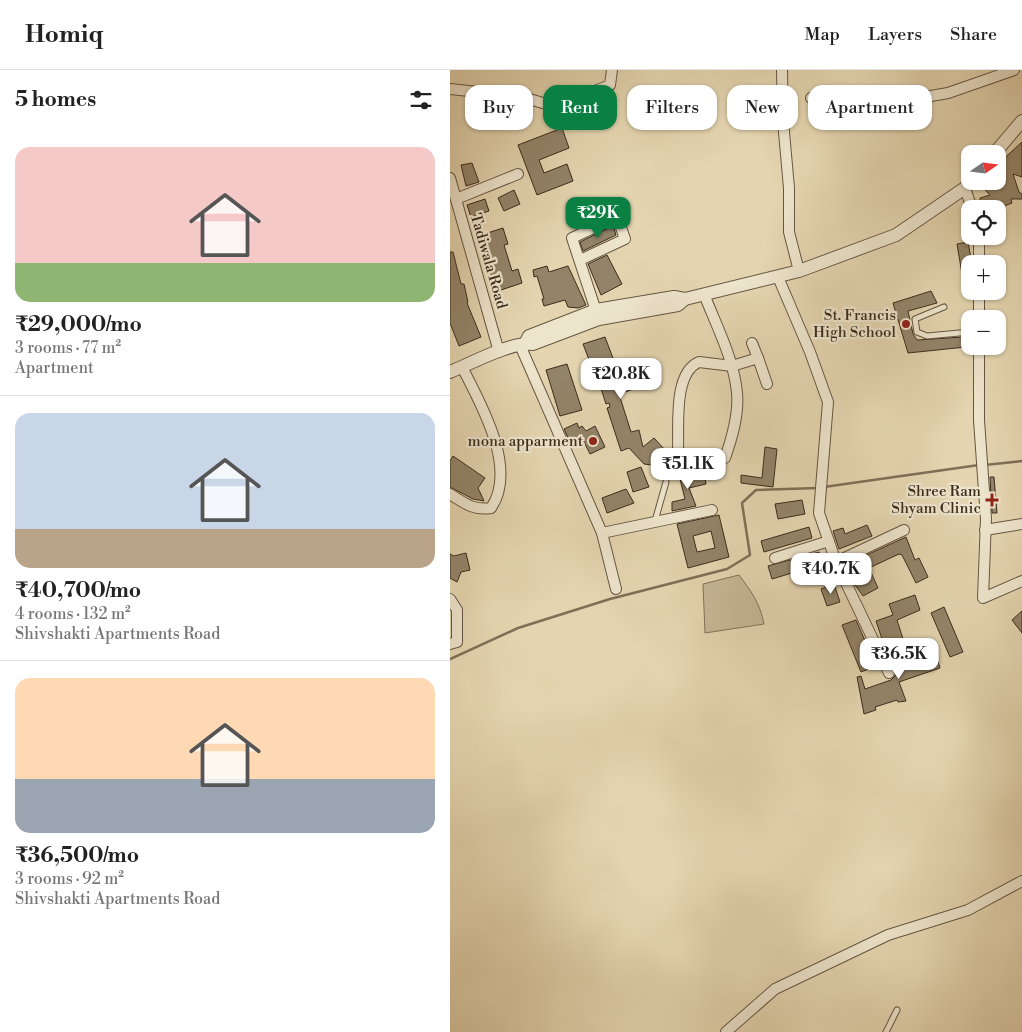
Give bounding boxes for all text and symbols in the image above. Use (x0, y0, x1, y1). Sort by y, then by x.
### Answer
text: Homiq (25, 20, 103, 50)
text: Map (805, 23, 840, 46)
text: Layers (868, 23, 922, 46)
text: Share (950, 23, 997, 46)
chip: Buy (465, 85, 533, 130)
chip: Rent (543, 85, 617, 130)
chip: Filters (627, 85, 717, 130)
chip: New (727, 85, 798, 130)
chip: Apartment (808, 85, 932, 130)
icon: filters (407, 86, 435, 114)
text: 5 homes (15, 87, 96, 113)
north arrow (961, 145, 1006, 190)
map controls (961, 145, 1006, 355)
icon: home (180, 180, 270, 270)
pin: ₹29K (568, 196, 628, 239)
button: locate (961, 200, 1006, 245)
text: ₹29K (577, 203, 619, 223)
street label: Tadiwala Road (466, 211, 511, 312)
button: + (961, 255, 1006, 300)
place label: St. Francis High School (813, 306, 897, 342)
button: − (961, 310, 1006, 355)
text: ₹29,000/mo (15, 312, 142, 338)
marker: St. Francis High School (900, 318, 912, 330)
text: 3 rooms · 77 m² (15, 338, 121, 358)
text: Apartment (15, 358, 94, 378)
pin: ₹20.8K (580, 358, 662, 400)
text: ₹20.8K (592, 364, 650, 384)
place label: mona apparment (468, 432, 584, 451)
marker: mona apparment (587, 435, 599, 447)
icon: home (180, 445, 270, 535)
pin: ₹51.1K (647, 448, 729, 490)
text: ₹51.1K (662, 454, 714, 474)
place label: Shree Ram Shyam Clinic (891, 482, 981, 518)
marker: Shree Ram Shyam Clinic (985, 493, 999, 507)
pin: ₹40.7K (790, 552, 872, 595)
text: ₹40.7K (802, 559, 860, 579)
text: ₹40,700/mo (15, 578, 141, 604)
text: 4 rooms · 132 m² (15, 604, 131, 624)
text: Shivshakti Apartments Road (15, 624, 220, 644)
pin: ₹36.5K (858, 638, 940, 680)
text: ₹36.5K (871, 644, 927, 664)
icon: home (180, 710, 270, 800)
text: ₹36,500/mo (15, 843, 139, 869)
text: 3 rooms · 92 m² (15, 869, 124, 889)
text: Shivshakti Apartments Road (15, 889, 220, 909)

